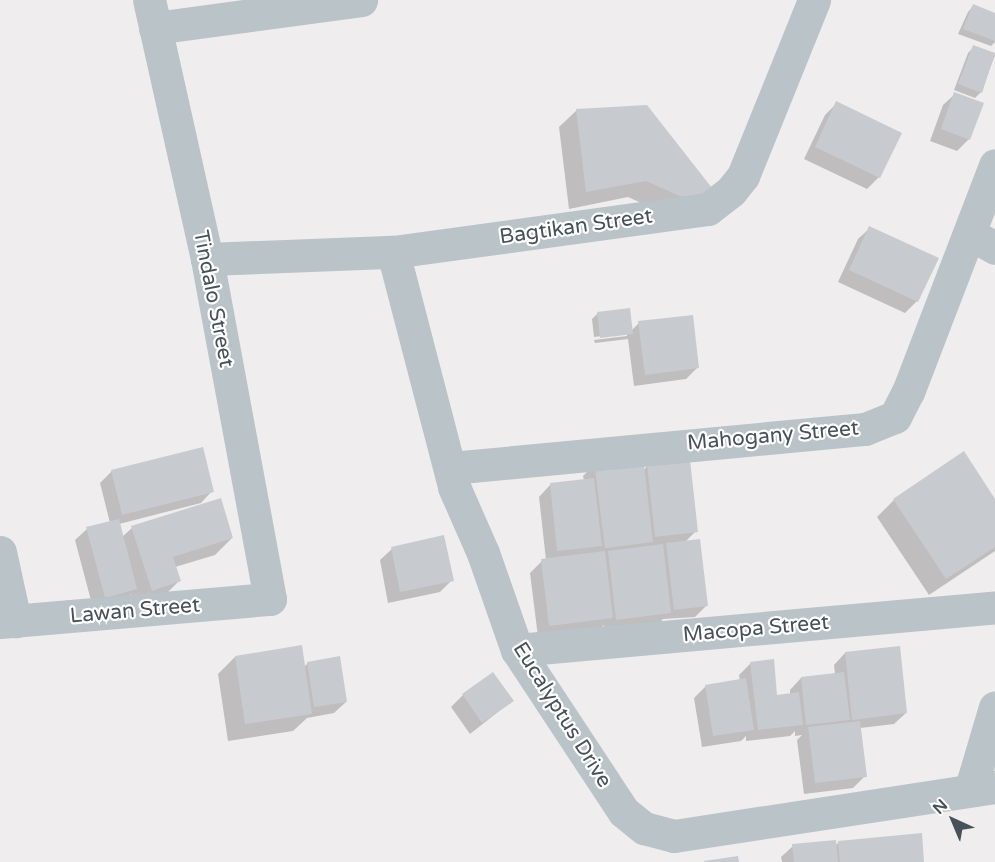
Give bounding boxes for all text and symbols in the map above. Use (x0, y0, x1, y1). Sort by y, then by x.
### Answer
street label: Bagtikan Street (498, 204, 654, 250)
street label: Tindalo Street (187, 228, 239, 370)
street label: Mahogany Street (686, 416, 860, 456)
street label: Lawan Street (69, 593, 201, 629)
street label: Macopa Street (682, 610, 830, 648)
street label: Eucalyptus Drive (507, 638, 617, 792)
north arrow (923, 790, 983, 850)
text: N (929, 795, 952, 819)

